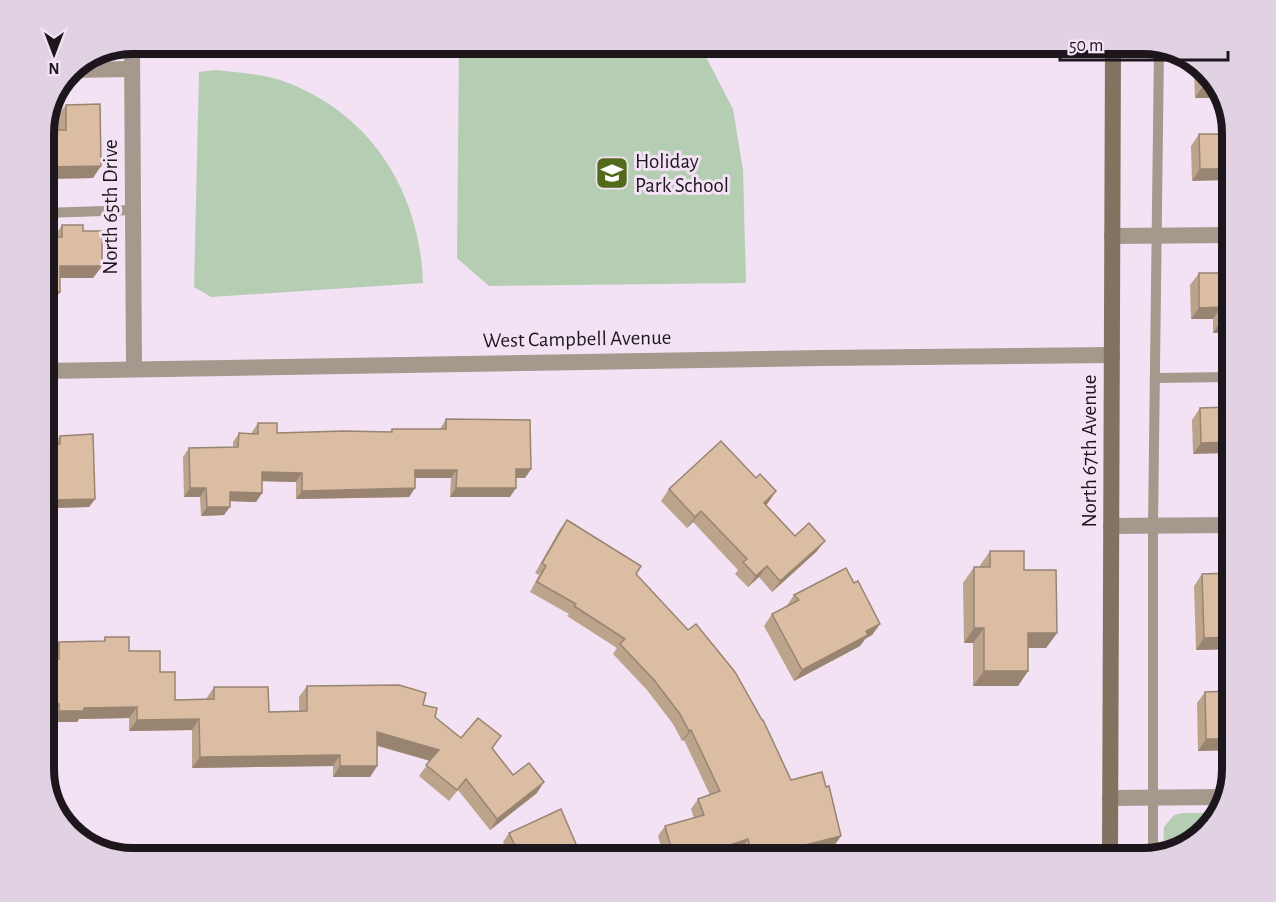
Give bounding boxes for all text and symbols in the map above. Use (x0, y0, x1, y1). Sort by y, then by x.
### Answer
north arrow (24, 24, 84, 84)
scale bar (1060, 24, 1228, 62)
text: 50 m (1069, 37, 1103, 55)
text: N (48, 60, 60, 76)
street label: North 65th Drive (100, 139, 121, 275)
place label: Holiday Park School (635, 151, 729, 196)
school or university icon: Holiday Park School (594, 155, 630, 191)
street label: West Campbell Avenue (482, 327, 672, 351)
street label: North 67th Avenue (1079, 375, 1100, 527)

